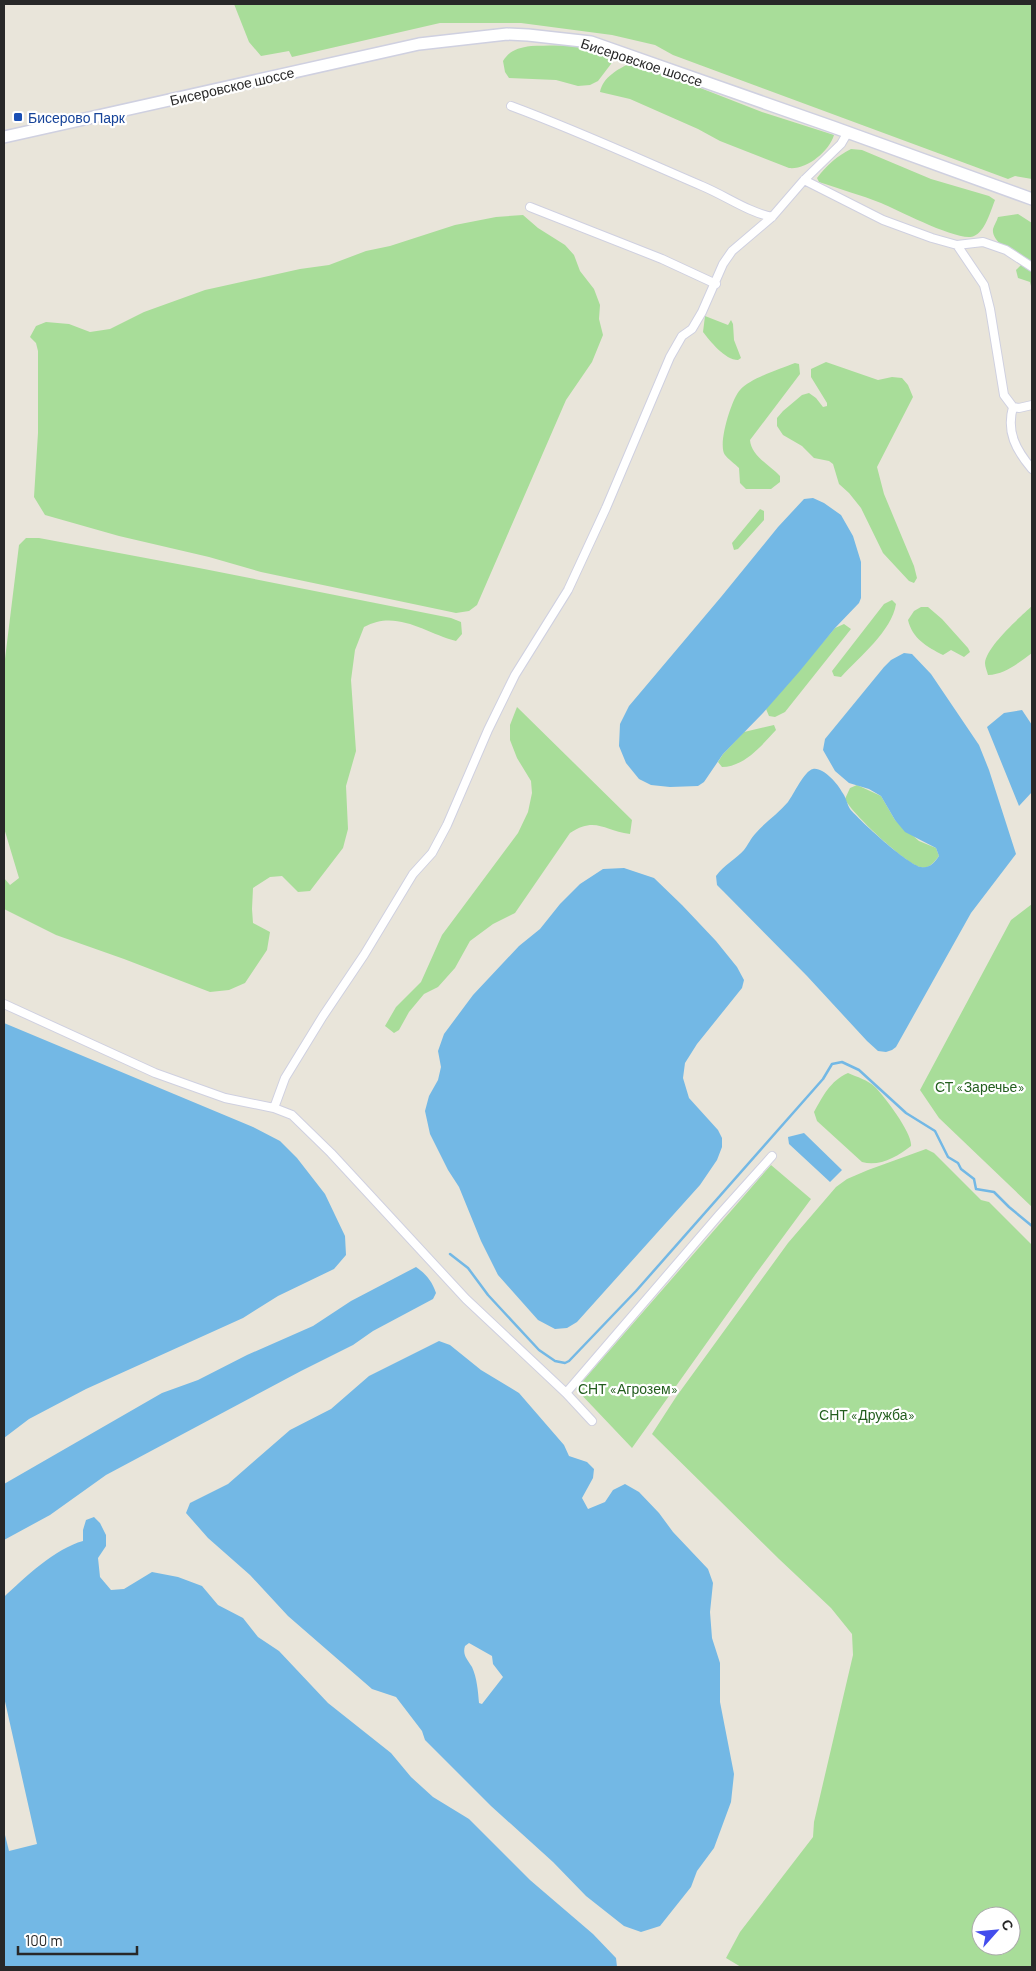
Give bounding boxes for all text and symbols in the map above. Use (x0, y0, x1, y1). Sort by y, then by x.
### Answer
street label: Бисеровское шоссе (579, 34, 705, 90)
street label: Бисеровское шоссе (168, 63, 296, 109)
place label: Бисерово Парк (28, 109, 126, 126)
marker: Бисерово Парк (12, 111, 24, 123)
park label: СТ «Заречье» (935, 1078, 1025, 1095)
park label: СНТ «Агрозем» (578, 1380, 678, 1397)
park label: СНТ «Дружба» (819, 1406, 915, 1423)
north arrow (971, 1906, 1021, 1956)
text: С (998, 1917, 1018, 1933)
scale bar (18, 1924, 136, 1956)
text: 100 m (25, 1931, 63, 1949)

